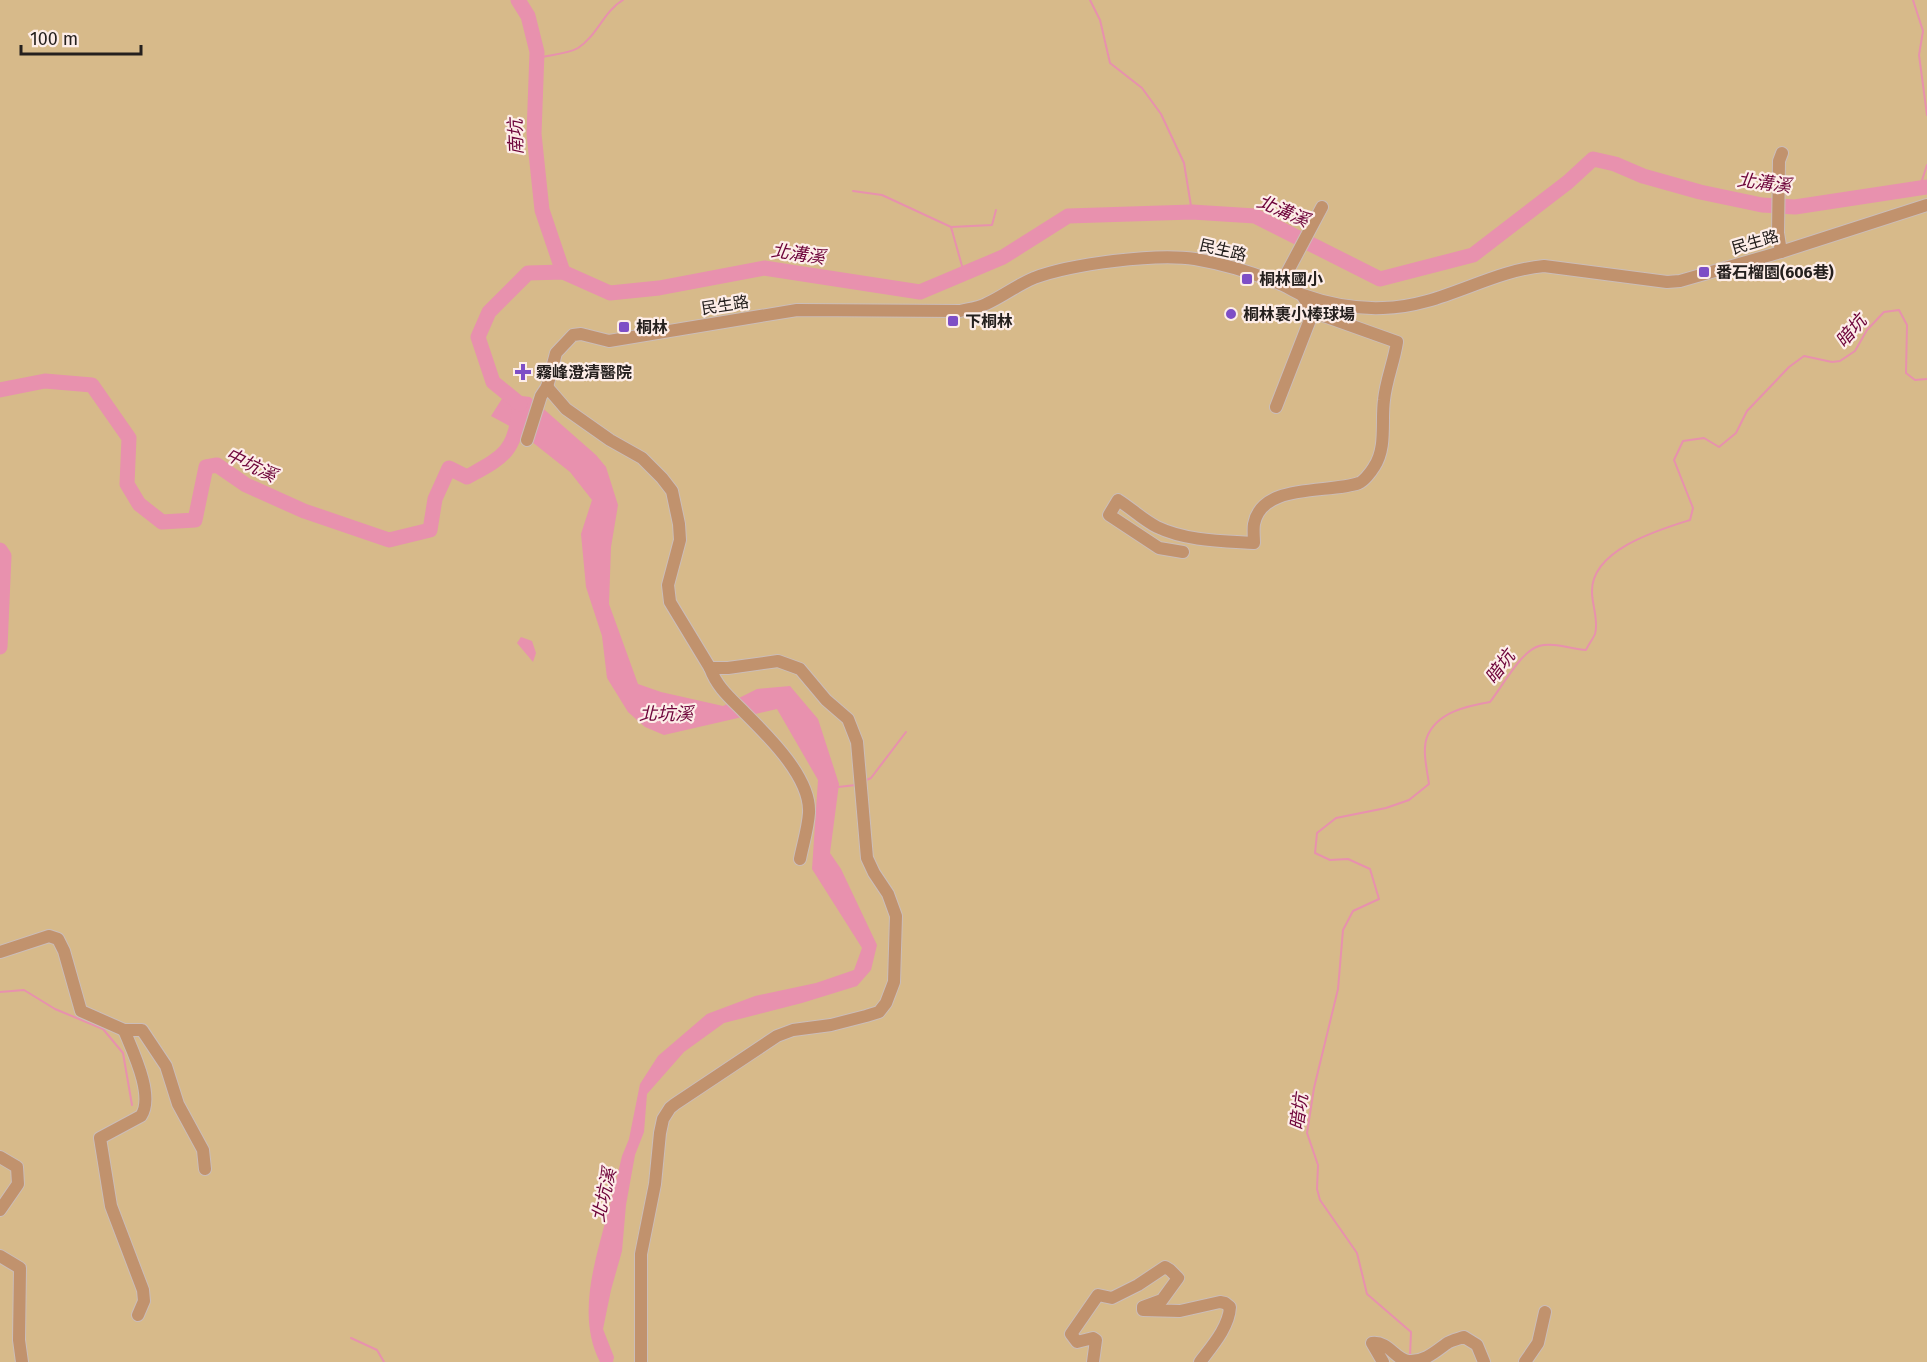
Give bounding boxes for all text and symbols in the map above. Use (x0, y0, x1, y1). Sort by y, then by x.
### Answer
scale bar (21, 18, 141, 56)
text: 100 m (30, 28, 78, 50)
water label: 南坑 (504, 116, 528, 155)
water label: 北溝溪 (1736, 169, 1795, 198)
water label: 北溝溪 (1254, 190, 1315, 233)
street label: 民生路 (1729, 226, 1781, 258)
street label: 民生路 (1197, 235, 1249, 265)
water label: 北溝溪 (770, 239, 829, 269)
place label: 番石榴園(606巷) (1716, 263, 1834, 282)
marker: 番石榴園(606巷) (1697, 265, 1711, 279)
place label: 桐林國小 (1259, 270, 1323, 289)
marker: 桐林國小 (1240, 272, 1254, 286)
street label: 民生路 (700, 292, 750, 318)
place label: 桐林裹小棒球場 (1243, 305, 1355, 324)
marker: 桐林裹小棒球場 (1224, 307, 1238, 321)
water label: 暗坑 (1831, 308, 1873, 352)
place label: 下桐林 (965, 312, 1013, 331)
marker: 下桐林 (946, 314, 960, 328)
place label: 桐林 (636, 318, 668, 337)
marker: 桐林 (617, 320, 631, 334)
marker: 霧峰澄清醫院 (514, 363, 532, 381)
place label: 霧峰澄清醫院 (536, 363, 632, 382)
water label: 中坑溪 (222, 443, 283, 488)
water label: 暗坑 (1480, 644, 1521, 688)
water label: 北坑溪 (639, 703, 696, 725)
water label: 暗坑 (1286, 1090, 1313, 1131)
water label: 北坑溪 (587, 1163, 621, 1224)

